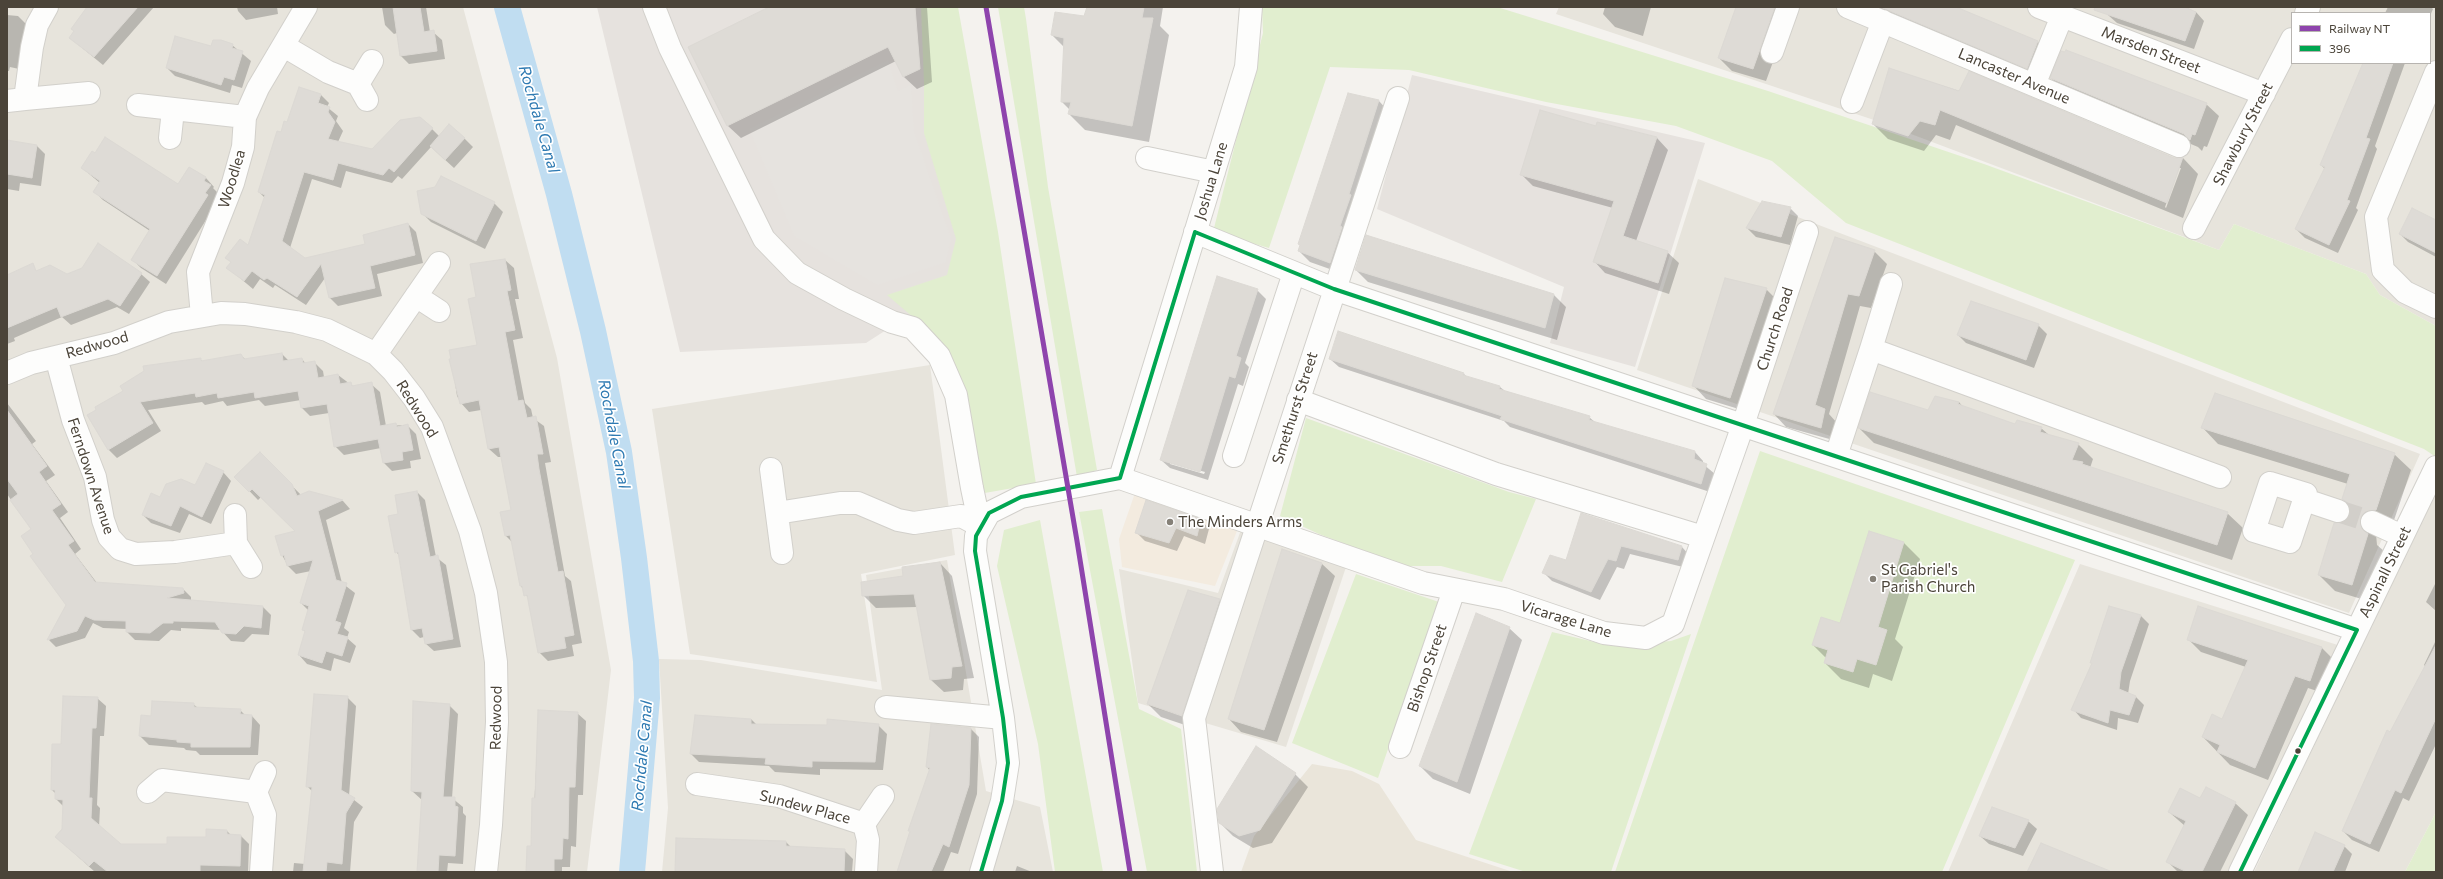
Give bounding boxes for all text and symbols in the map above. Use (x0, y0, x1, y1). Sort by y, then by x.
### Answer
legend (2291, 12, 2431, 64)
text: Railway NT (2329, 21, 2390, 35)
street label: Marsden Street (2099, 23, 2203, 77)
text: 396 (2329, 41, 2350, 55)
street label: Lancaster Avenue (1955, 44, 2073, 108)
water label: Rochdale Canal (514, 63, 564, 175)
street label: Shawbury Street (2209, 79, 2277, 189)
street label: Joshua Lane (1191, 140, 1231, 222)
street label: Woodlea (215, 147, 249, 211)
street label: Church Road (1753, 285, 1797, 373)
street label: Redwood (64, 327, 130, 363)
street label: Smethurst Street (1268, 350, 1322, 466)
street label: Redwood (392, 377, 442, 441)
water label: Rochdale Canal (594, 378, 634, 490)
street label: Ferndown Avenue (64, 415, 118, 537)
place label: The Minders Arms (1178, 513, 1302, 531)
marker: The Minders Arms (1165, 517, 1175, 527)
street label: Aspinall Street (2355, 523, 2415, 621)
place label: St Gabriel's Parish Church (1881, 561, 1975, 596)
marker: St Gabriel's Parish Church (1868, 574, 1878, 584)
street label: Vicarage Lane (1518, 597, 1614, 641)
street label: Bishop Street (1404, 622, 1450, 714)
street label: Redwood (486, 686, 506, 750)
water label: Rochdale Canal (628, 700, 656, 812)
unlabelled marker (2293, 746, 2303, 756)
street label: Sundew Place (758, 786, 852, 828)

